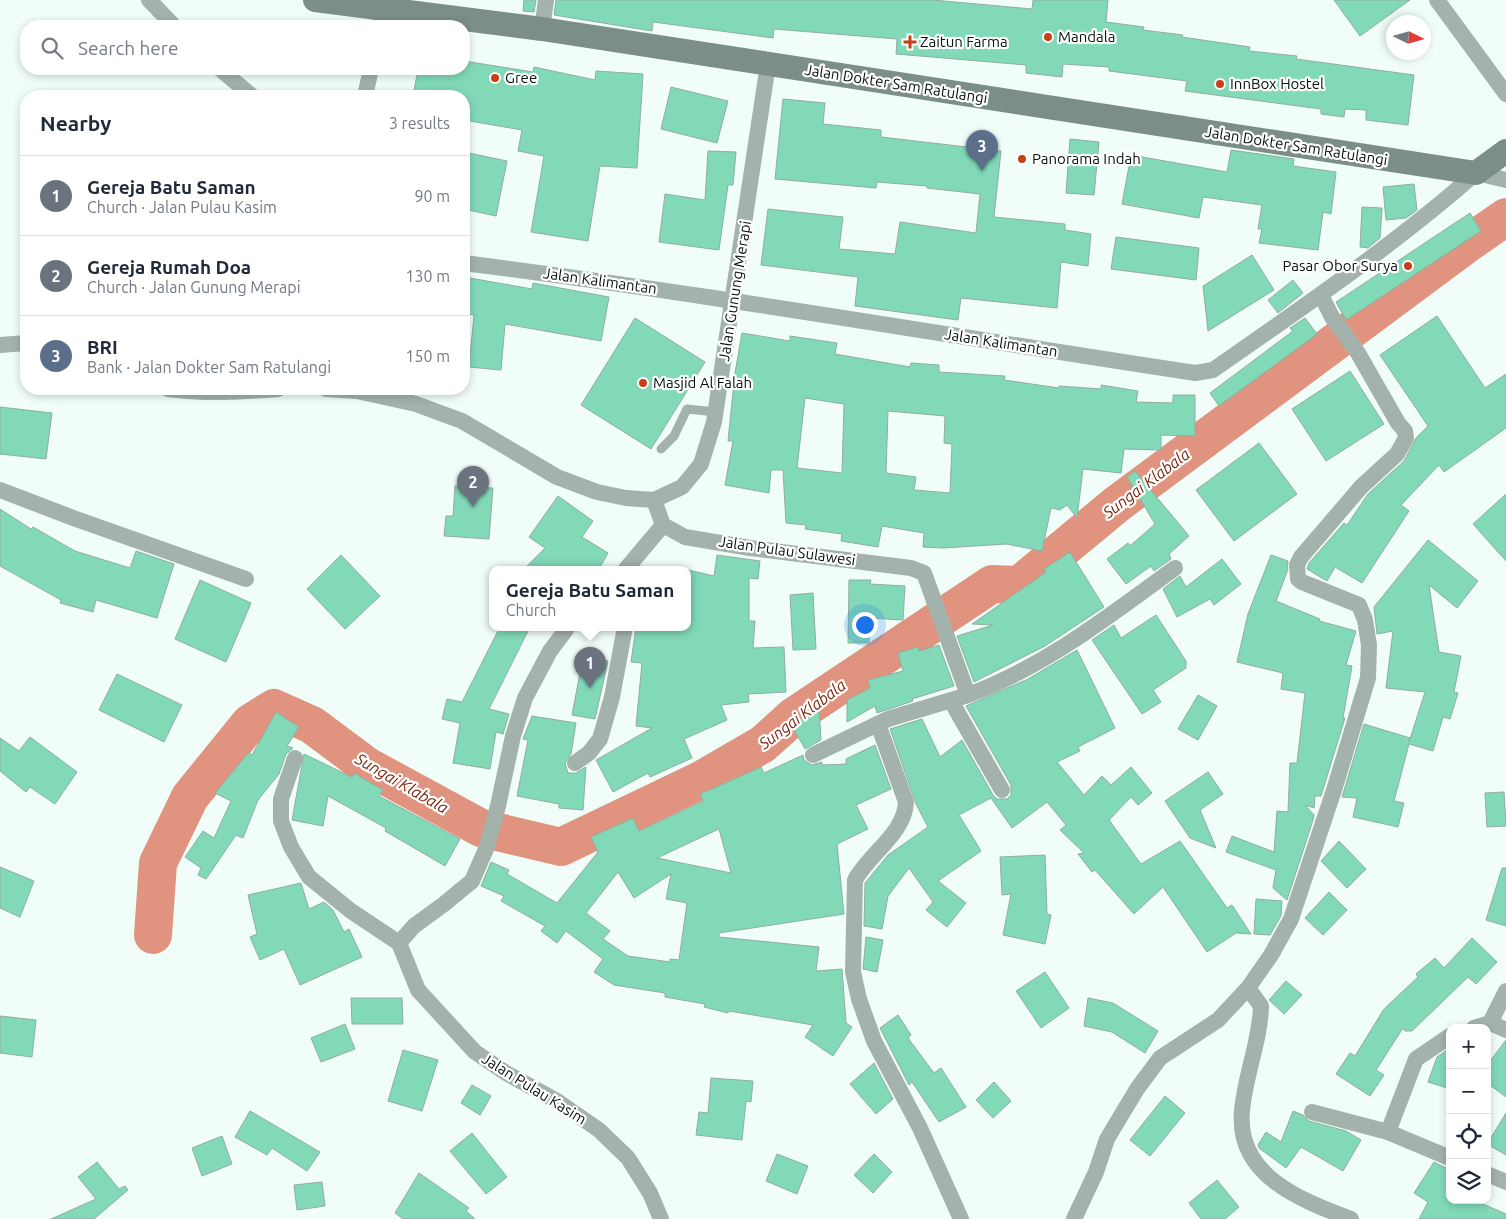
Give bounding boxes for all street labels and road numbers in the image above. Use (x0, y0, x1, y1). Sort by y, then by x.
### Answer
street label: Jalan Dokter Sam Ratulangi (803, 61, 989, 106)
street label: Jalan Dokter Sam Ratulangi (1203, 123, 1389, 168)
street label: Jalan Gunung Merapi (715, 219, 754, 362)
street label: Jalan Kalimantan (542, 264, 658, 297)
street label: Jalan Kalimantan (943, 325, 1059, 360)
street label: Jalan Pulau Sulawesi (718, 532, 857, 569)
street label: Jalan Pulau Kasim (479, 1050, 590, 1128)

